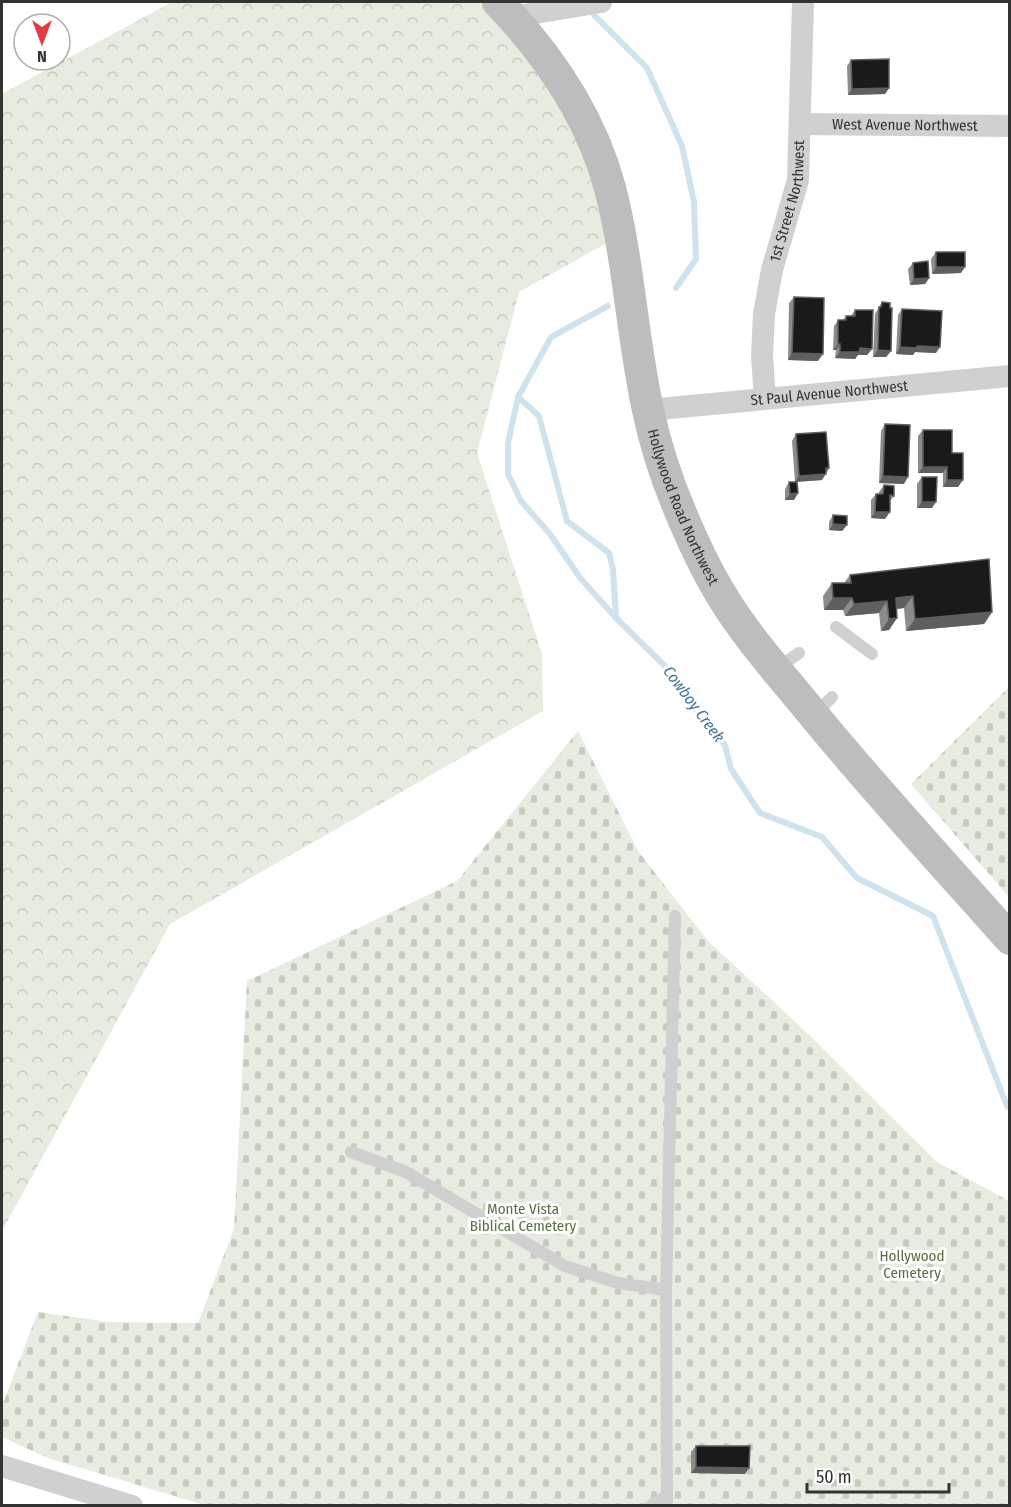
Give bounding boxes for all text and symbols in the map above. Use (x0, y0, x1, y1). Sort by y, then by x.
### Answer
north arrow (12, 12, 72, 72)
text: N (37, 47, 47, 66)
street label: West Avenue Northwest (832, 115, 978, 135)
street label: 1st Street Northwest (766, 140, 808, 264)
street label: St Paul Avenue Northwest (750, 377, 909, 409)
street label: Hollywood Road Northwest (644, 427, 723, 588)
water label: Cowboy Creek (659, 662, 729, 746)
park label: Monte Vista Biblical Cemetery (470, 1200, 576, 1235)
park label: Hollywood Cemetery (879, 1247, 945, 1282)
scale bar (807, 1456, 950, 1494)
text: 50 m (816, 1466, 852, 1488)

